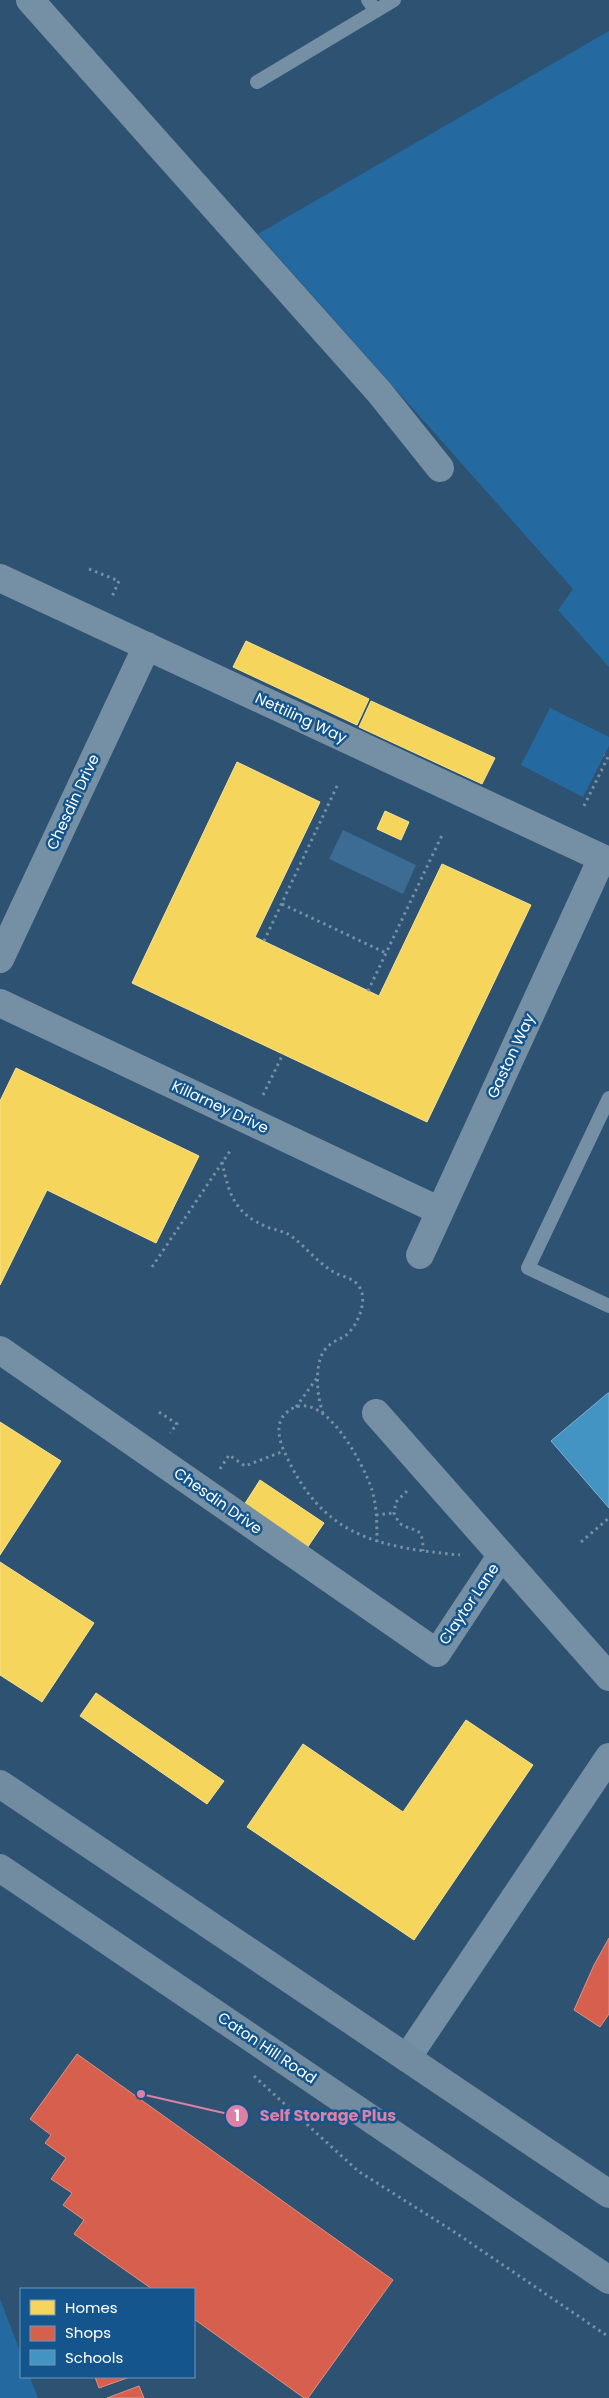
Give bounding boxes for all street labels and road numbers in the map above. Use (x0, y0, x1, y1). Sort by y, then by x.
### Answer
street label: Nettiling Way (252, 687, 351, 748)
street label: Chesdin Drive (41, 751, 104, 853)
street label: Gaston Way (482, 1009, 540, 1102)
street label: Killarney Drive (168, 1075, 272, 1138)
street label: Chesdin Drive (170, 1462, 267, 1539)
street label: Claytor Lane (434, 1559, 504, 1649)
street label: Caton Hill Road (214, 2007, 321, 2088)

